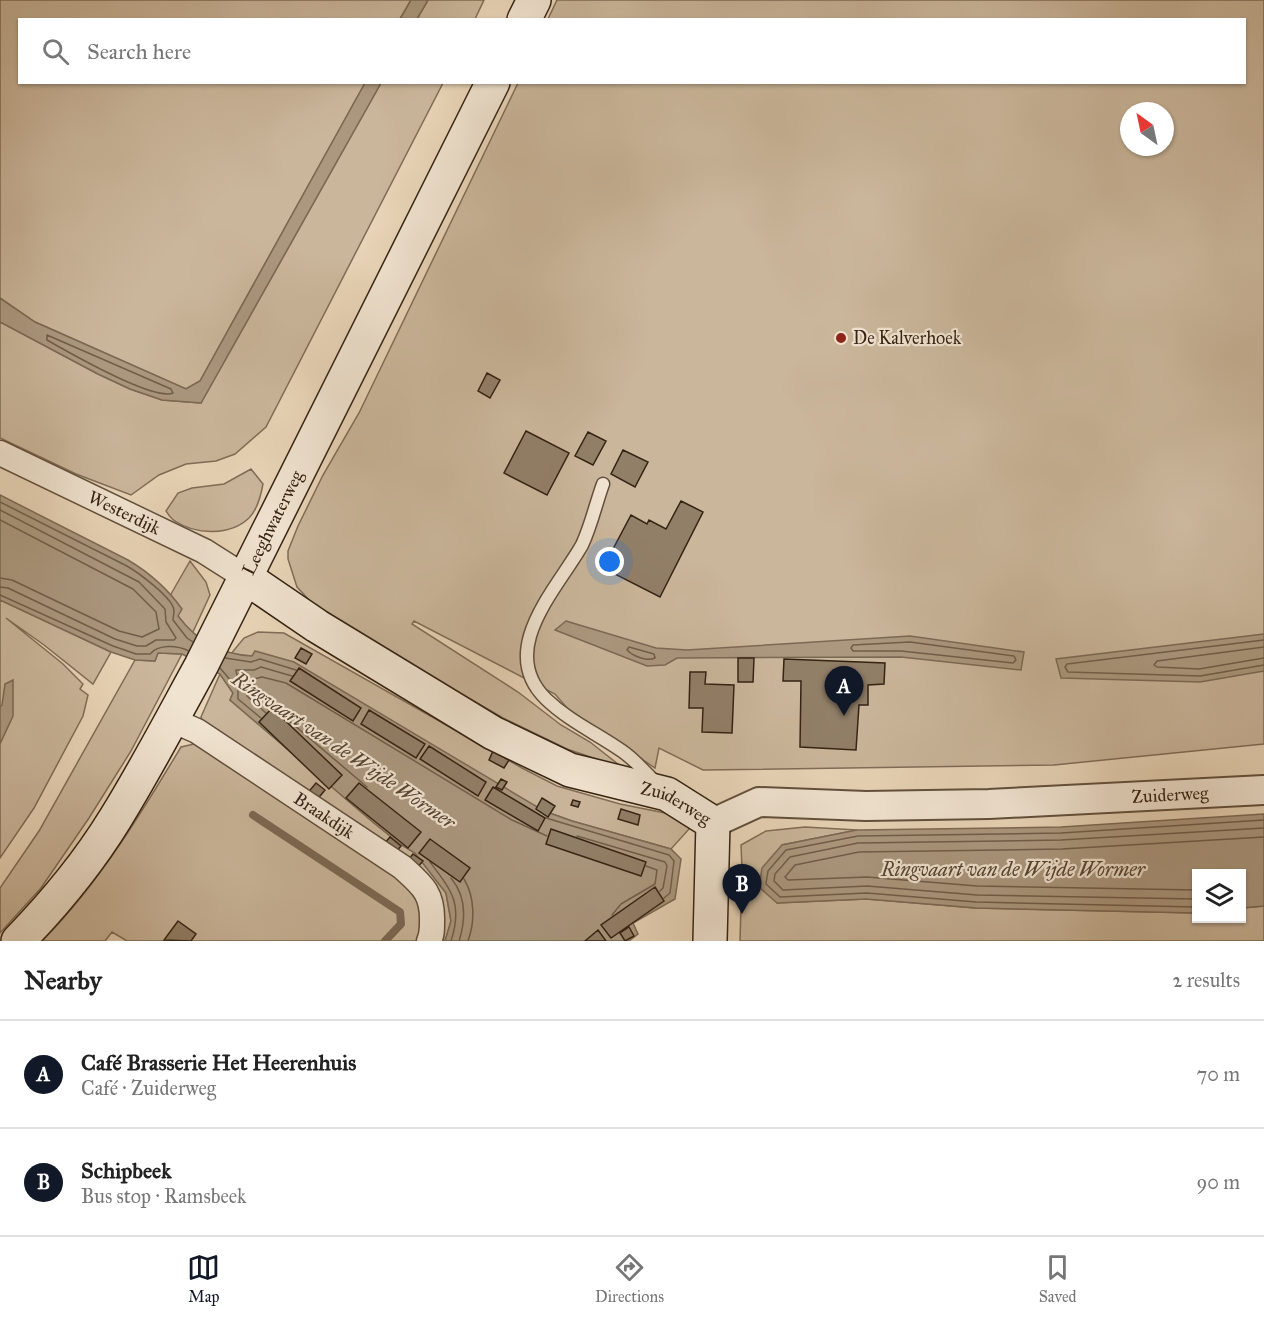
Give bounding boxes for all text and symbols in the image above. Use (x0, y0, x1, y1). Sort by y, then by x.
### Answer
search box (18, 18, 1246, 84)
icon: search (39, 35, 72, 68)
text: Search here (87, 38, 191, 65)
north arrow (1120, 102, 1174, 156)
place label: De Kalverhoek (853, 327, 962, 349)
marker: De Kalverhoek (834, 331, 848, 345)
street label: Leeghwaterweg (237, 466, 309, 579)
street label: Westerdijk (85, 486, 165, 540)
your location (595, 547, 624, 576)
water label: Ringvaart van de Wijde Wormer (227, 666, 462, 835)
pin: A (824, 666, 864, 716)
street label: Zuiderweg (638, 777, 716, 831)
street label: Zuiderweg (1131, 782, 1210, 808)
street label: Braakdijk (290, 787, 359, 844)
water label: Ringvaart van de Wijde Wormer (880, 857, 1147, 881)
pin: B (722, 864, 762, 914)
map controls (1192, 869, 1246, 923)
button: layers (1192, 869, 1246, 923)
text: Nearby (24, 964, 102, 996)
text: 2 results (1172, 968, 1240, 992)
text: Café Brasserie Het Heerenhuis (81, 1049, 356, 1076)
text: A (37, 1062, 50, 1086)
text: 70 m (1197, 1062, 1240, 1086)
text: Café · Zuiderweg (81, 1076, 216, 1100)
text: Schipbeek (81, 1157, 171, 1184)
text: B (37, 1170, 50, 1194)
text: 90 m (1197, 1170, 1240, 1194)
text: Bus stop · Ramsbeek (81, 1184, 246, 1208)
tab: Map (187, 1251, 220, 1306)
tab: Directions (595, 1251, 664, 1306)
tab: Saved (1039, 1251, 1077, 1306)

